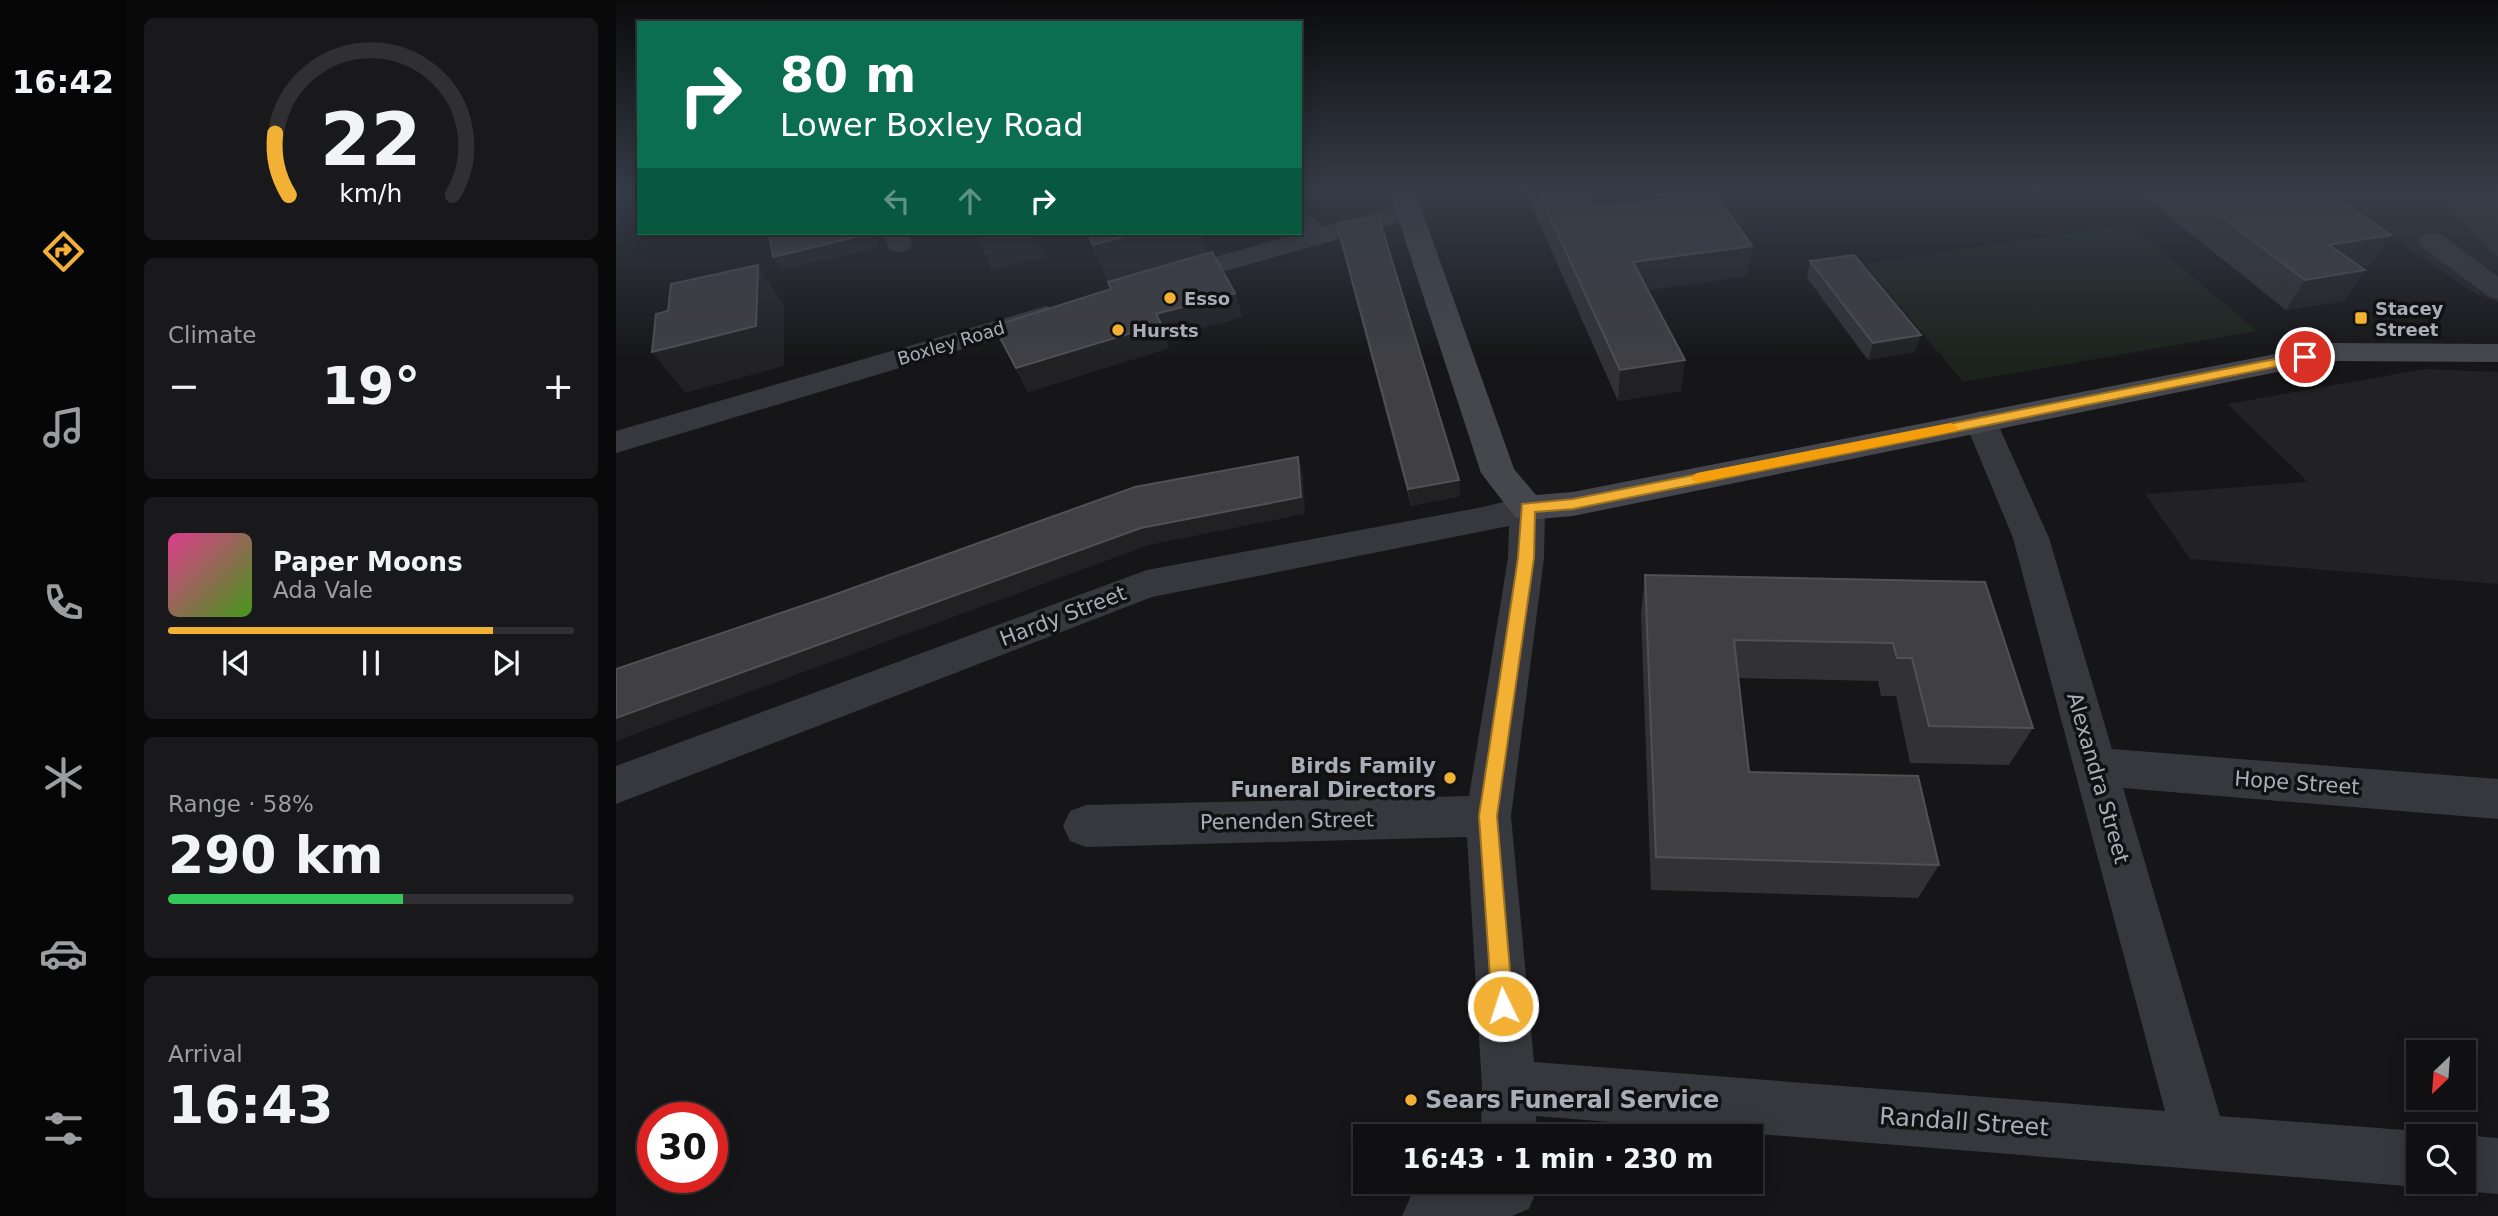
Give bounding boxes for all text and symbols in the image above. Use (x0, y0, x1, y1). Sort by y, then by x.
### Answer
text: 80 m (780, 47, 916, 104)
icon: right (665, 49, 756, 140)
text: 16:42 (12, 63, 114, 101)
text: 22 (320, 97, 422, 182)
text: Lower Boxley Road (780, 106, 1084, 144)
text: km/h (339, 179, 403, 208)
icon: left (878, 182, 916, 220)
icon: ahead (951, 182, 989, 220)
icon: right (1024, 182, 1062, 220)
icon: directions (39, 227, 88, 276)
place label: Esso (1184, 288, 1230, 309)
marker: Esso (1162, 290, 1178, 306)
place label: Stacey Street (2375, 298, 2444, 340)
marker: Stacey Street (2353, 310, 2369, 326)
street label: Boxley Road (895, 317, 1007, 369)
place label: Hursts (1132, 320, 1199, 341)
text: Climate (168, 322, 257, 348)
marker: Hursts (1110, 322, 1126, 338)
pin (2275, 327, 2335, 387)
icon: arrive (2286, 338, 2324, 376)
text: 19° (322, 356, 420, 416)
text: − (168, 364, 200, 408)
text: + (542, 364, 574, 408)
icon: music (39, 403, 88, 452)
text: Paper Moons (273, 547, 463, 577)
text: Ada Vale (273, 577, 373, 603)
icon: phone (39, 578, 88, 627)
street label: Hardy Street (997, 581, 1129, 651)
icon: previous (217, 644, 255, 682)
icon: pause (352, 644, 390, 682)
icon: next (487, 644, 525, 682)
street label: Alexandra Street (2062, 690, 2134, 866)
icon: climate (39, 753, 88, 802)
place label: Birds Family Funeral Directors (1231, 754, 1436, 802)
street label: Hope Street (2234, 767, 2360, 799)
marker: Birds Family Funeral Directors (1442, 770, 1458, 786)
text: Range · 58% (168, 791, 314, 817)
street label: Penenden Street (1200, 807, 1374, 835)
text: 290 km (168, 825, 383, 885)
icon: car (39, 929, 88, 978)
position arrow (1466, 969, 1540, 1043)
north arrow (2406, 1040, 2476, 1110)
map controls (2406, 1040, 2476, 1194)
text: Arrival (168, 1041, 243, 1067)
text: 16:43 (168, 1075, 334, 1135)
place label: Sears Funeral Service (1425, 1086, 1719, 1114)
marker: Sears Funeral Service (1403, 1092, 1419, 1108)
speed limit sign: 30 (637, 1102, 728, 1193)
street label: Randall Street (1878, 1102, 2050, 1142)
icon: filters (39, 1104, 88, 1153)
button: search (2406, 1124, 2476, 1194)
text: 16:43 · 1 min · 230 m (1403, 1144, 1713, 1174)

